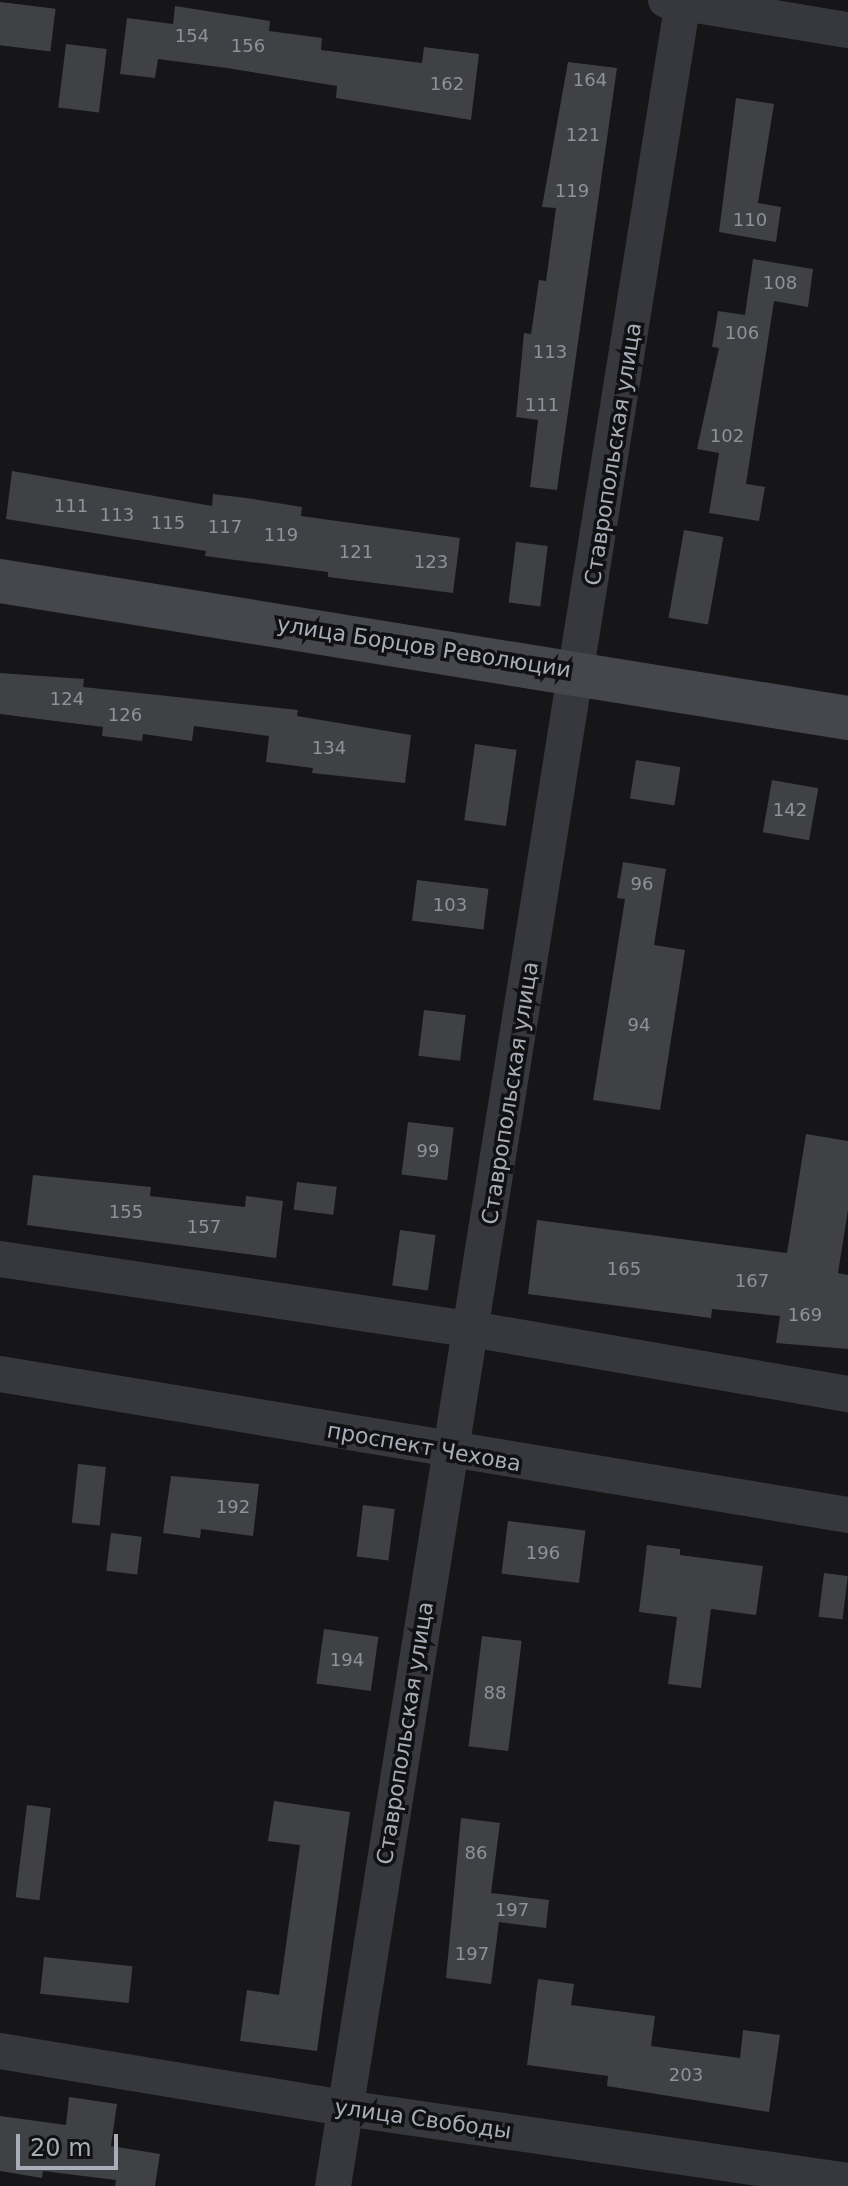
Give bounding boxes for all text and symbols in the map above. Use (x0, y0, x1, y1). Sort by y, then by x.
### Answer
house number: 154 (175, 25, 209, 47)
house number: 156 (231, 35, 265, 57)
house number: 164 (573, 69, 607, 91)
house number: 162 (430, 73, 464, 95)
house number: 121 (566, 124, 600, 146)
house number: 119 (555, 180, 589, 202)
house number: 110 (733, 209, 767, 231)
house number: 108 (763, 272, 797, 294)
street label: Ставропольская улица (579, 321, 647, 587)
house number: 106 (725, 322, 759, 344)
house number: 113 (533, 341, 567, 363)
house number: 111 (525, 394, 559, 416)
house number: 102 (710, 425, 744, 447)
house number: 111 (54, 495, 88, 517)
house number: 113 (100, 504, 134, 526)
house number: 115 (151, 512, 185, 534)
house number: 117 (208, 516, 242, 538)
house number: 119 (264, 524, 298, 546)
house number: 121 (339, 541, 373, 563)
house number: 123 (414, 551, 448, 573)
street label: улица Борцов Революции (275, 611, 573, 683)
house number: 124 (50, 688, 84, 710)
house number: 126 (108, 704, 142, 726)
house number: 134 (312, 737, 346, 759)
house number: 142 (773, 799, 807, 821)
house number: 96 (631, 873, 653, 895)
house number: 103 (433, 894, 467, 916)
street label: Ставропольская улица (476, 960, 544, 1226)
house number: 94 (628, 1014, 650, 1036)
house number: 99 (417, 1140, 439, 1162)
house number: 155 (109, 1201, 143, 1223)
house number: 157 (187, 1216, 221, 1238)
house number: 165 (607, 1258, 641, 1280)
house number: 167 (735, 1270, 769, 1292)
house number: 169 (788, 1304, 822, 1326)
street label: проспект Чехова (325, 1417, 523, 1477)
house number: 192 (216, 1496, 250, 1518)
house number: 196 (526, 1542, 560, 1564)
street label: Ставропольская улица (371, 1600, 439, 1866)
house number: 194 (330, 1649, 364, 1671)
house number: 88 (484, 1682, 506, 1704)
house number: 86 (465, 1842, 487, 1864)
house number: 197 (495, 1899, 529, 1921)
house number: 197 (455, 1943, 489, 1965)
house number: 203 (669, 2064, 703, 2086)
street label: улица Свободы (333, 2094, 513, 2144)
scale bar (20, 2118, 122, 2168)
text: 20 m (30, 2134, 92, 2162)

